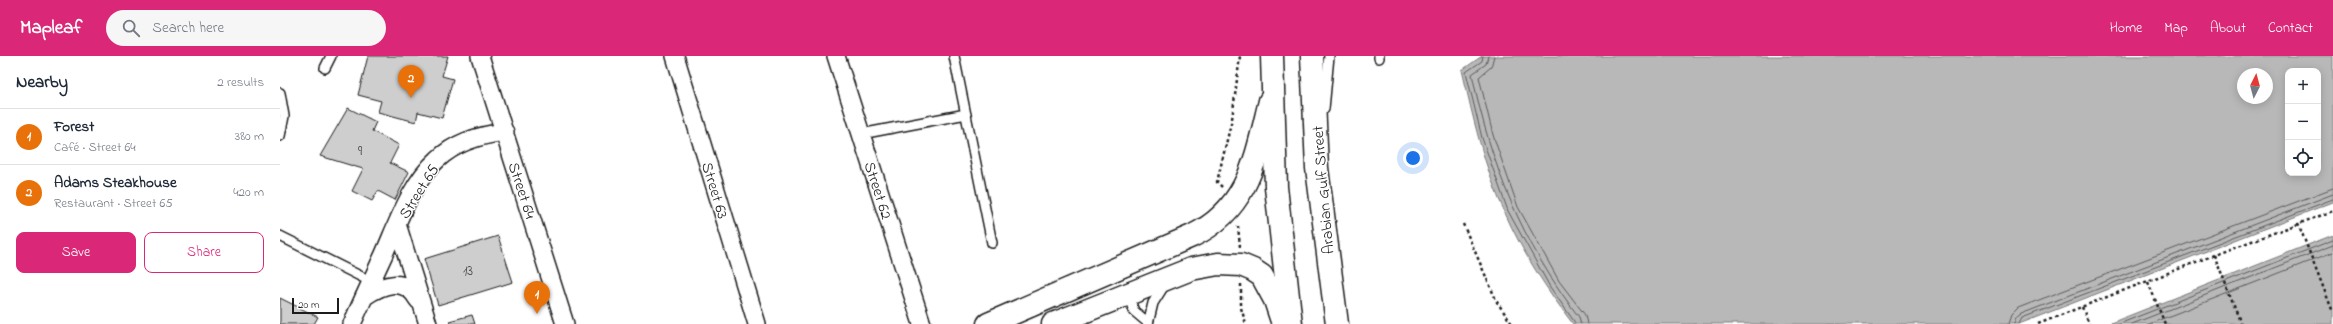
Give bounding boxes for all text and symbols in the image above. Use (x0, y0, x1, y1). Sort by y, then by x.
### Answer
search box (106, 10, 386, 46)
text: Mapleaf (20, 15, 82, 42)
icon: search (120, 17, 142, 39)
text: Search here (152, 17, 224, 39)
text: Home (2110, 18, 2142, 39)
text: Map (2164, 18, 2188, 39)
text: About (2210, 18, 2246, 39)
text: Contact (2268, 18, 2313, 39)
pin: 2 (398, 65, 424, 98)
north arrow (2237, 68, 2273, 104)
map controls (2285, 68, 2321, 176)
button: + (2285, 68, 2321, 104)
text: Nearby (16, 70, 68, 95)
text: 2 results (217, 73, 264, 92)
button: − (2285, 104, 2321, 140)
text: Forest (54, 116, 94, 138)
street label: Arabian Gulf Street (1306, 124, 1342, 255)
text: 1 (27, 127, 31, 146)
text: 380 m (235, 127, 264, 146)
text: Café · Street 64 (54, 138, 136, 157)
button: locate (2285, 140, 2321, 176)
house number: 9 (358, 141, 363, 162)
your location (1403, 148, 1423, 168)
street label: Street 64 (501, 159, 542, 222)
street label: Street 63 (694, 159, 734, 222)
street label: Street 62 (857, 159, 898, 223)
street label: Street 65 (393, 160, 446, 224)
text: Adams Steakhouse (54, 172, 177, 194)
text: 2 (26, 183, 32, 202)
text: 420 m (233, 183, 264, 202)
text: Restaurant · Street 65 (54, 194, 173, 213)
button: Save (16, 232, 136, 273)
button: Share (144, 232, 264, 273)
house number: 13 (463, 261, 473, 282)
pin: 1 (524, 281, 550, 314)
scale bar (292, 296, 339, 315)
text: 20 m (298, 297, 320, 313)

